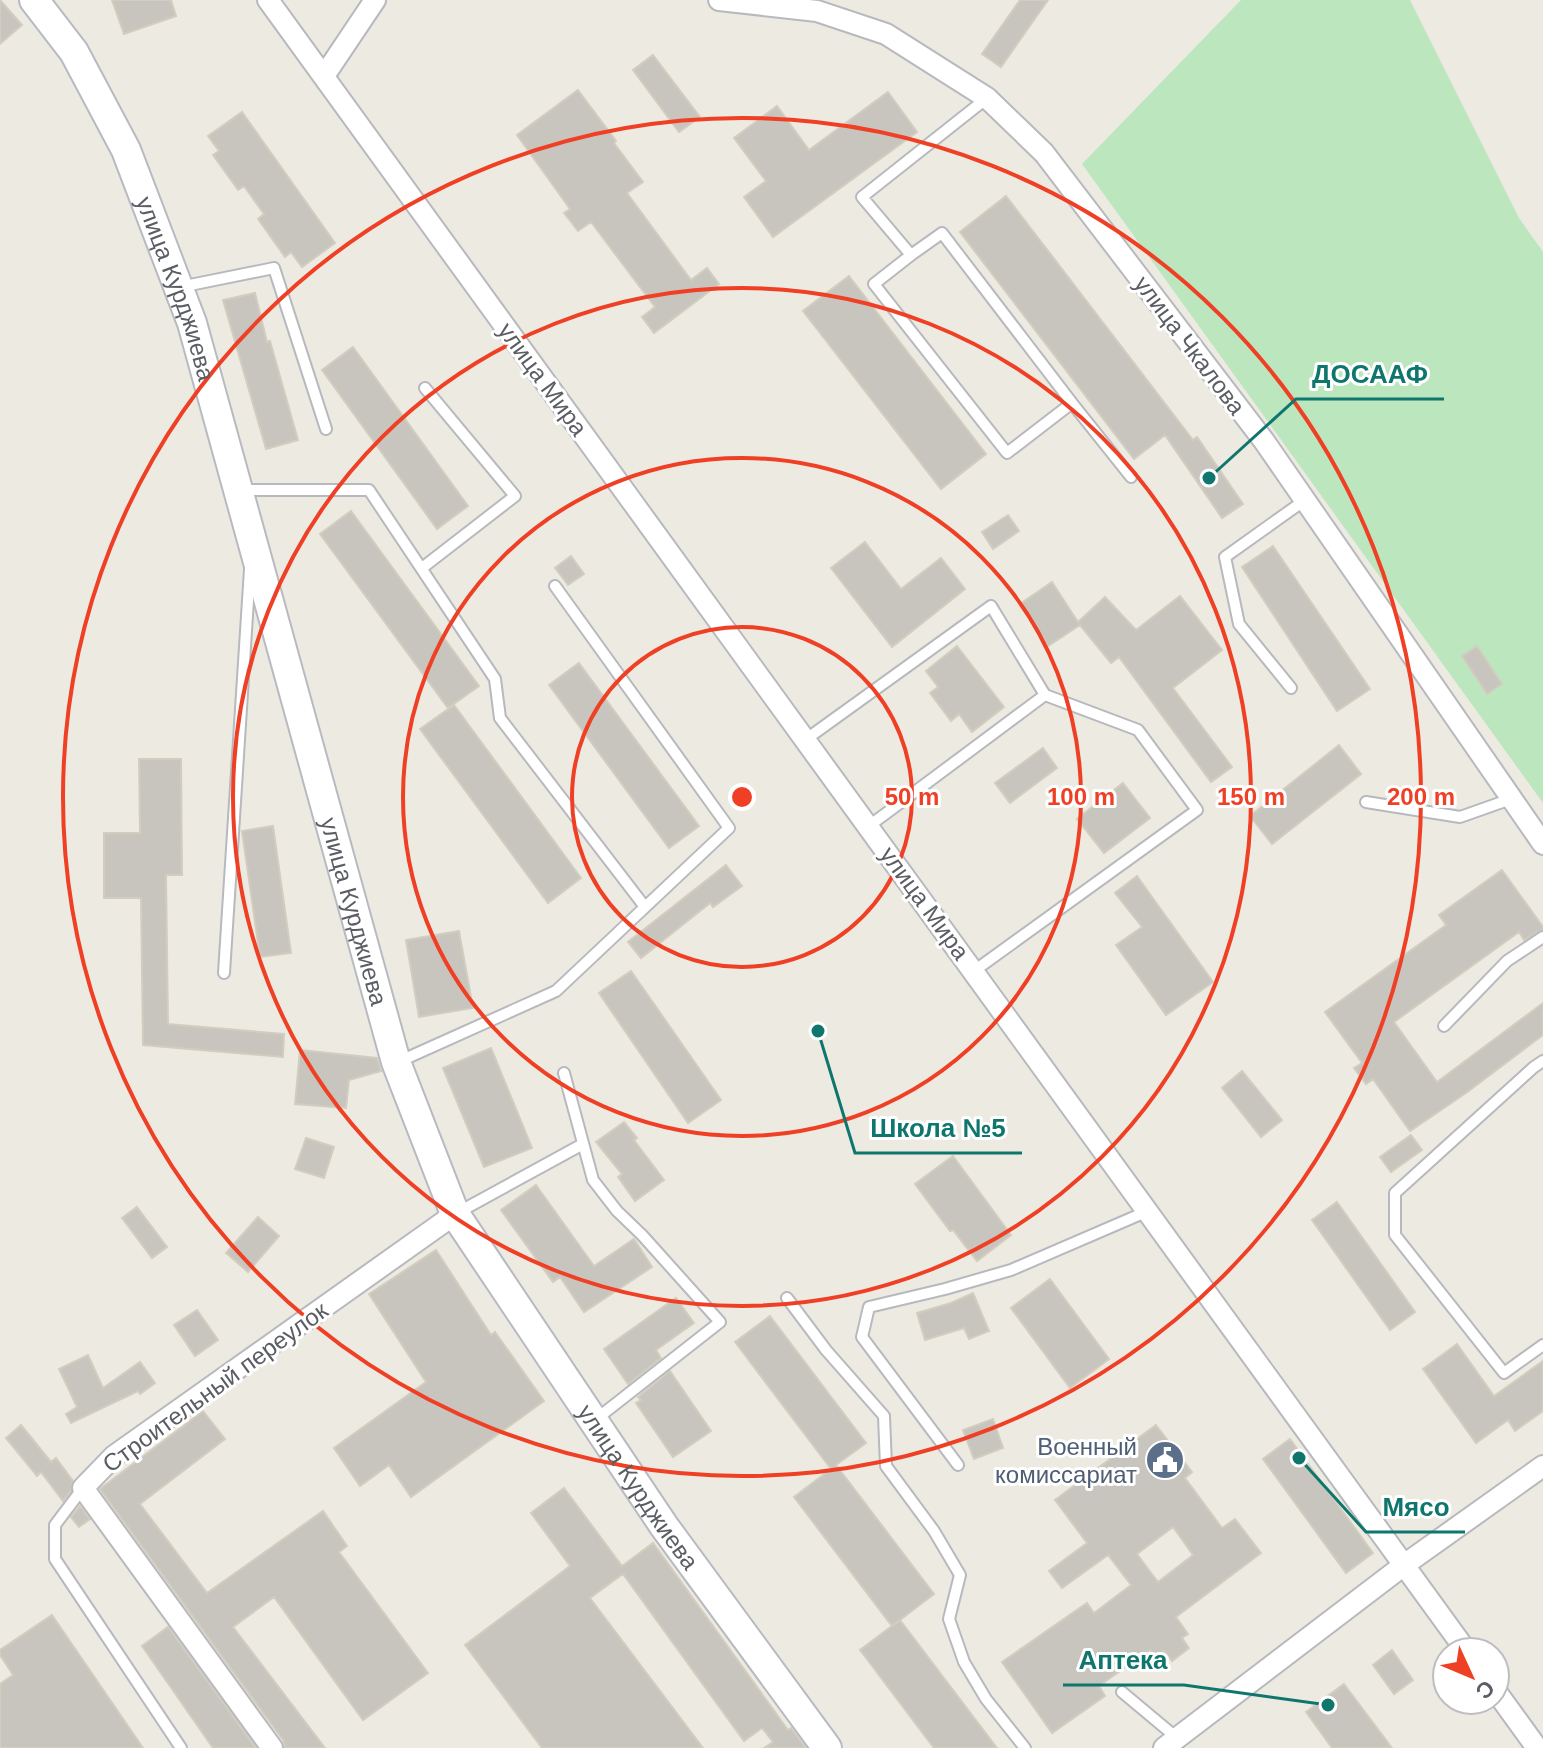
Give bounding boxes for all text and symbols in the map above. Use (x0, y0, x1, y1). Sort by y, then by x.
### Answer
street label: улица Курджиева (131, 192, 221, 384)
street label: улица Чкалова (1129, 270, 1251, 420)
street label: улица Мира (493, 317, 593, 441)
callout: ДОСААФ (1296, 349, 1444, 399)
text: ДОСААФ (1312, 359, 1428, 389)
centre of rings (728, 783, 756, 811)
text: 50 m (885, 783, 939, 810)
text: 100 m (1047, 783, 1115, 810)
text: 150 m (1217, 783, 1285, 810)
text: 200 m (1387, 783, 1455, 810)
street label: улица Курджиева (316, 814, 393, 1009)
street label: улица Мира (875, 841, 975, 965)
callout: Школа №5 (855, 1103, 1022, 1153)
text: Школа №5 (870, 1113, 1006, 1143)
street label: Строительный переулок (97, 1296, 333, 1478)
street label: улица Курджиева (573, 1399, 705, 1575)
place label: Военный комиссариат (995, 1433, 1137, 1488)
public building icon: Военный комиссариат (1144, 1439, 1186, 1481)
callout: Мясо (1366, 1482, 1465, 1532)
text: Мясо (1382, 1492, 1450, 1522)
callout: Аптека (1063, 1635, 1184, 1685)
north arrow (1431, 1636, 1511, 1716)
text: Аптека (1078, 1645, 1168, 1675)
text: С (1470, 1675, 1500, 1704)

